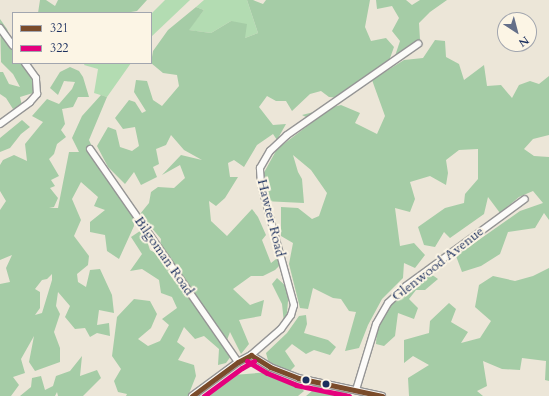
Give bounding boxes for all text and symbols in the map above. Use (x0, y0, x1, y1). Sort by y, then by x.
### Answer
legend (12, 12, 152, 64)
north arrow (497, 12, 537, 52)
text: 321 (50, 20, 68, 36)
text: N (515, 32, 532, 50)
text: 322 (50, 40, 68, 56)
street label: Hawter Road (253, 177, 289, 259)
street label: Bilgoman Road (131, 213, 197, 299)
street label: Glenwood Avenue (389, 223, 487, 305)
unlabelled marker (301, 375, 311, 385)
unlabelled marker (321, 379, 331, 389)

